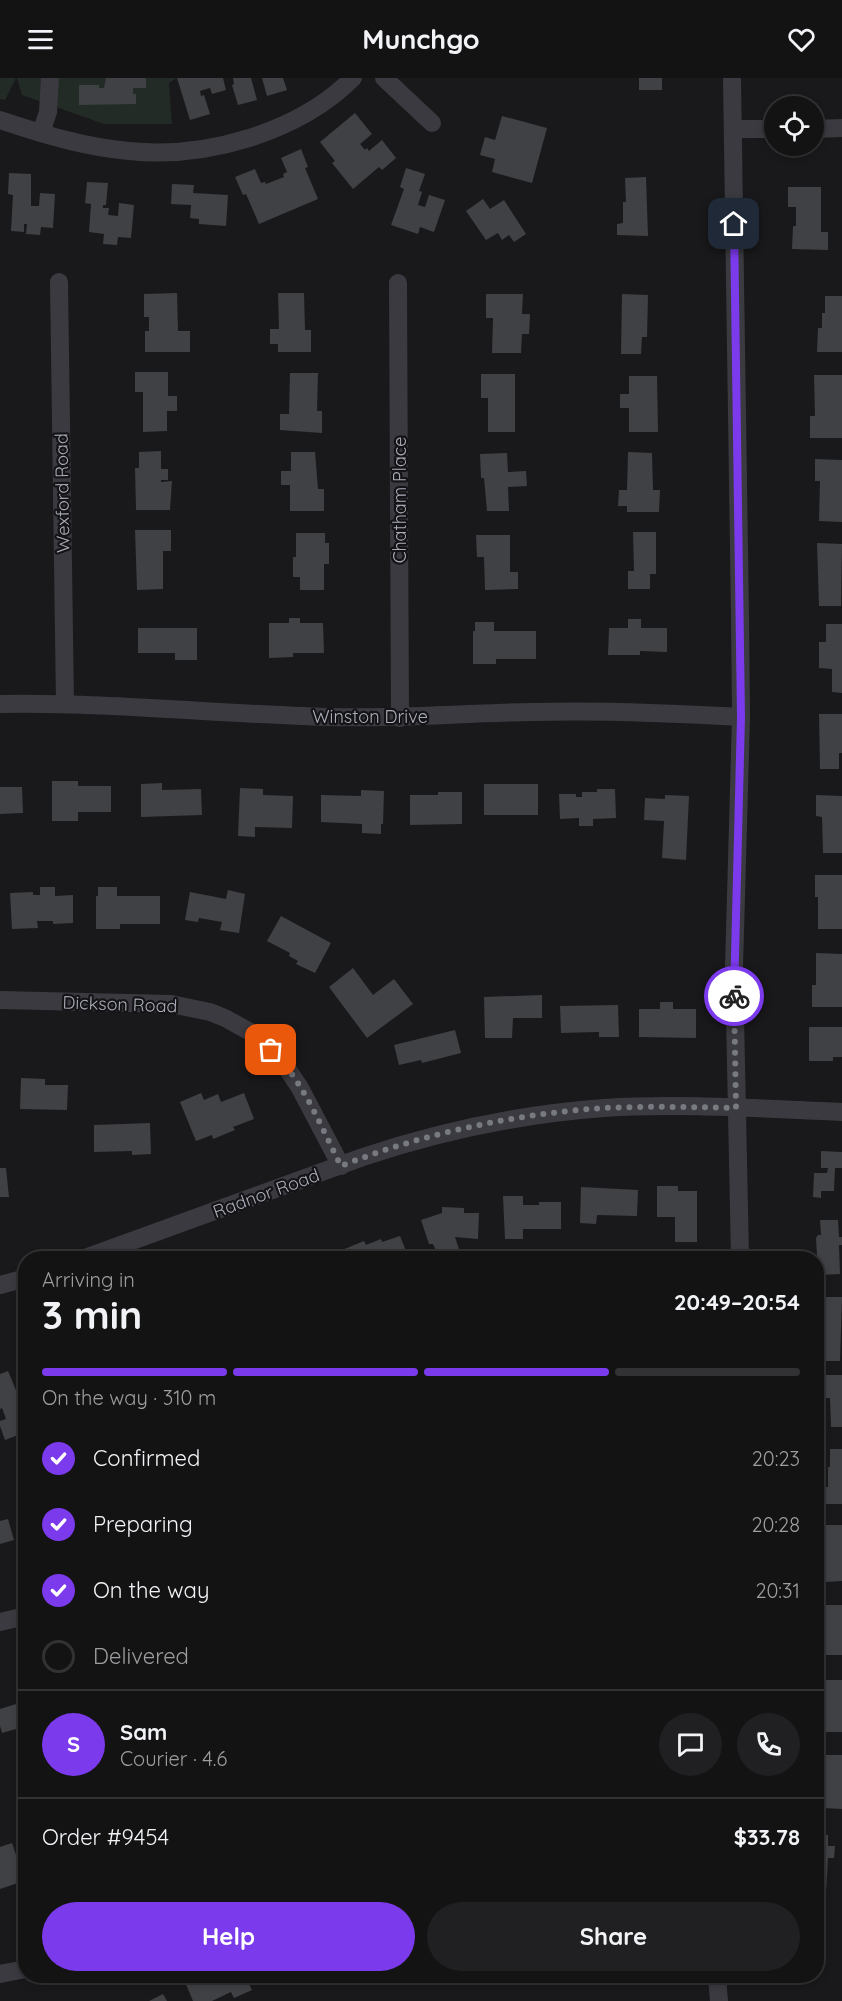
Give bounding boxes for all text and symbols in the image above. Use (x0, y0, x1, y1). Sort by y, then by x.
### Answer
text: Munchgo (362, 22, 480, 56)
icon: menu (24, 23, 57, 56)
icon: heart (785, 23, 818, 56)
map controls (764, 96, 824, 156)
button: locate (764, 96, 824, 156)
pin (708, 198, 759, 249)
icon: home (717, 207, 750, 240)
street label: Wexford Road (49, 433, 75, 553)
street label: Chatham Place (388, 437, 411, 563)
street label: Winston Drive (312, 705, 428, 728)
courier (704, 966, 764, 1026)
icon: bike (718, 980, 751, 1013)
street label: Dickson Road (62, 991, 178, 1017)
pin (245, 1024, 296, 1075)
icon: bag (254, 1033, 287, 1066)
street label: Radnor Road (210, 1163, 322, 1223)
text: Arriving in (42, 1267, 135, 1292)
text: 20:49–20:54 (674, 1288, 800, 1316)
text: 3 min (42, 1290, 142, 1339)
text: On the way · 310 m (42, 1385, 216, 1410)
icon: check (42, 1442, 75, 1475)
text: Confirmed (93, 1444, 200, 1472)
text: 20:23 (752, 1446, 800, 1471)
icon: check (42, 1508, 75, 1541)
text: Preparing (93, 1510, 193, 1538)
text: 20:28 (751, 1512, 800, 1537)
icon: check (42, 1574, 75, 1607)
text: On the way (93, 1576, 209, 1604)
text: 20:31 (755, 1578, 800, 1603)
text: Delivered (93, 1642, 189, 1670)
button: chat (659, 1713, 722, 1776)
button: phone (737, 1713, 800, 1776)
text: Sam (120, 1718, 167, 1746)
text: S (67, 1730, 80, 1758)
text: Courier · 4.6 (120, 1746, 227, 1771)
text: Order #9454 (42, 1823, 169, 1851)
text: $33.78 (734, 1823, 800, 1851)
button: Help (42, 1902, 415, 1971)
button: Share (427, 1902, 800, 1971)

